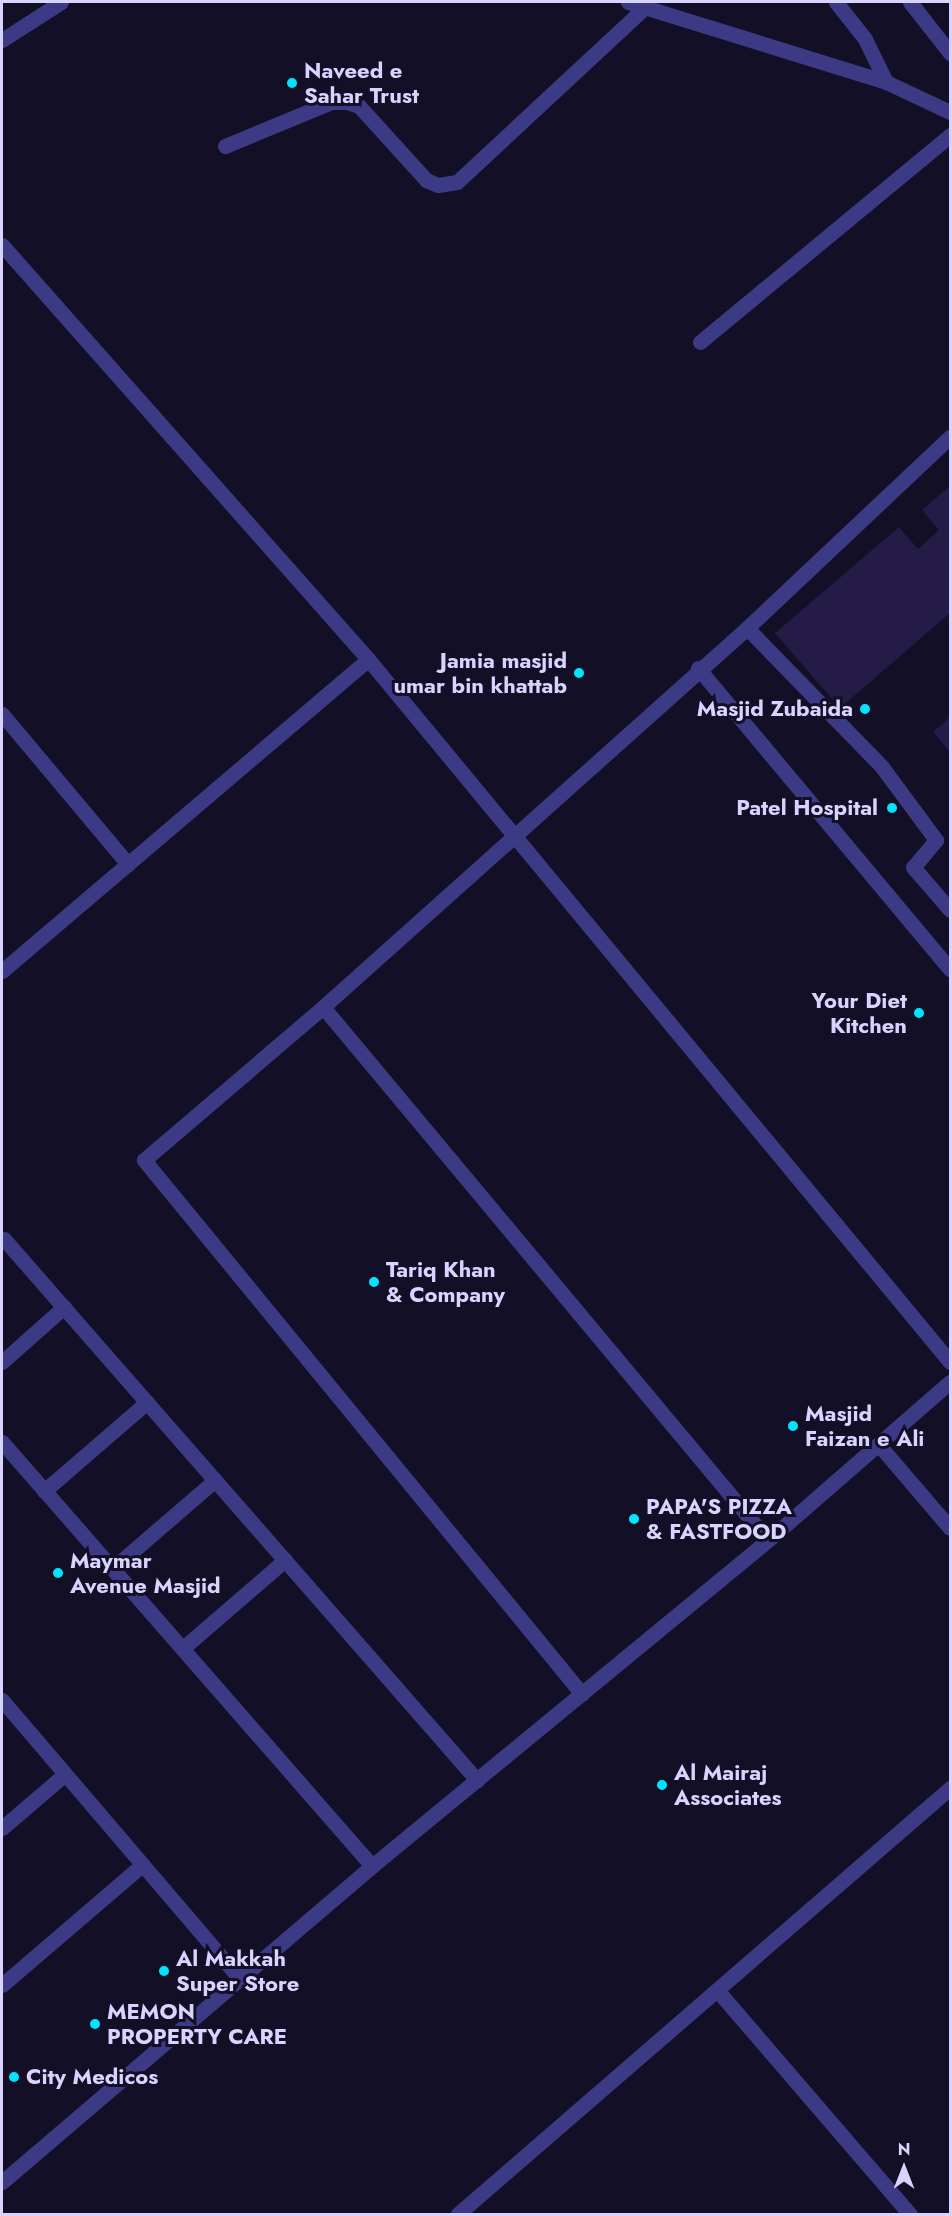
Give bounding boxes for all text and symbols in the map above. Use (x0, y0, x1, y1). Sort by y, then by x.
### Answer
place label: Naveed e Sahar Trust (304, 57, 419, 108)
marker: Naveed e Sahar Trust (285, 76, 299, 90)
place label: Jamia masjid umar bin khattab (393, 647, 567, 698)
marker: Jamia masjid umar bin khattab (572, 666, 586, 680)
place label: Masjid Zubaida (697, 696, 853, 722)
marker: Masjid Zubaida (858, 702, 872, 716)
place label: Patel Hospital (736, 795, 878, 821)
marker: Patel Hospital (883, 799, 901, 817)
place label: Your Diet Kitchen (812, 987, 907, 1038)
marker: Your Diet Kitchen (912, 1006, 926, 1020)
place label: Tariq Khan & Company (386, 1256, 505, 1308)
marker: Tariq Khan & Company (367, 1275, 381, 1289)
place label: Masjid Faizan e Ali (805, 1400, 924, 1452)
marker: Masjid Faizan e Ali (786, 1419, 800, 1433)
place label: PAPA'S PIZZA & FASTFOOD (646, 1493, 792, 1544)
marker: PAPA'S PIZZA & FASTFOOD (627, 1512, 641, 1526)
place label: Maymar Avenue Masjid (70, 1547, 221, 1598)
marker: Maymar Avenue Masjid (51, 1566, 65, 1580)
place label: Al Mairaj Associates (674, 1759, 782, 1810)
marker: Al Mairaj Associates (655, 1778, 669, 1792)
place label: Al Makkah Super Store (176, 1945, 299, 1996)
marker: Al Makkah Super Store (157, 1964, 171, 1978)
place label: MEMON PROPERTY CARE (107, 1998, 287, 2050)
marker: MEMON PROPERTY CARE (88, 2017, 102, 2031)
place label: City Medicos (26, 2064, 158, 2090)
marker: City Medicos (7, 2070, 21, 2084)
north arrow (874, 2138, 934, 2198)
text: N (898, 2138, 910, 2161)

